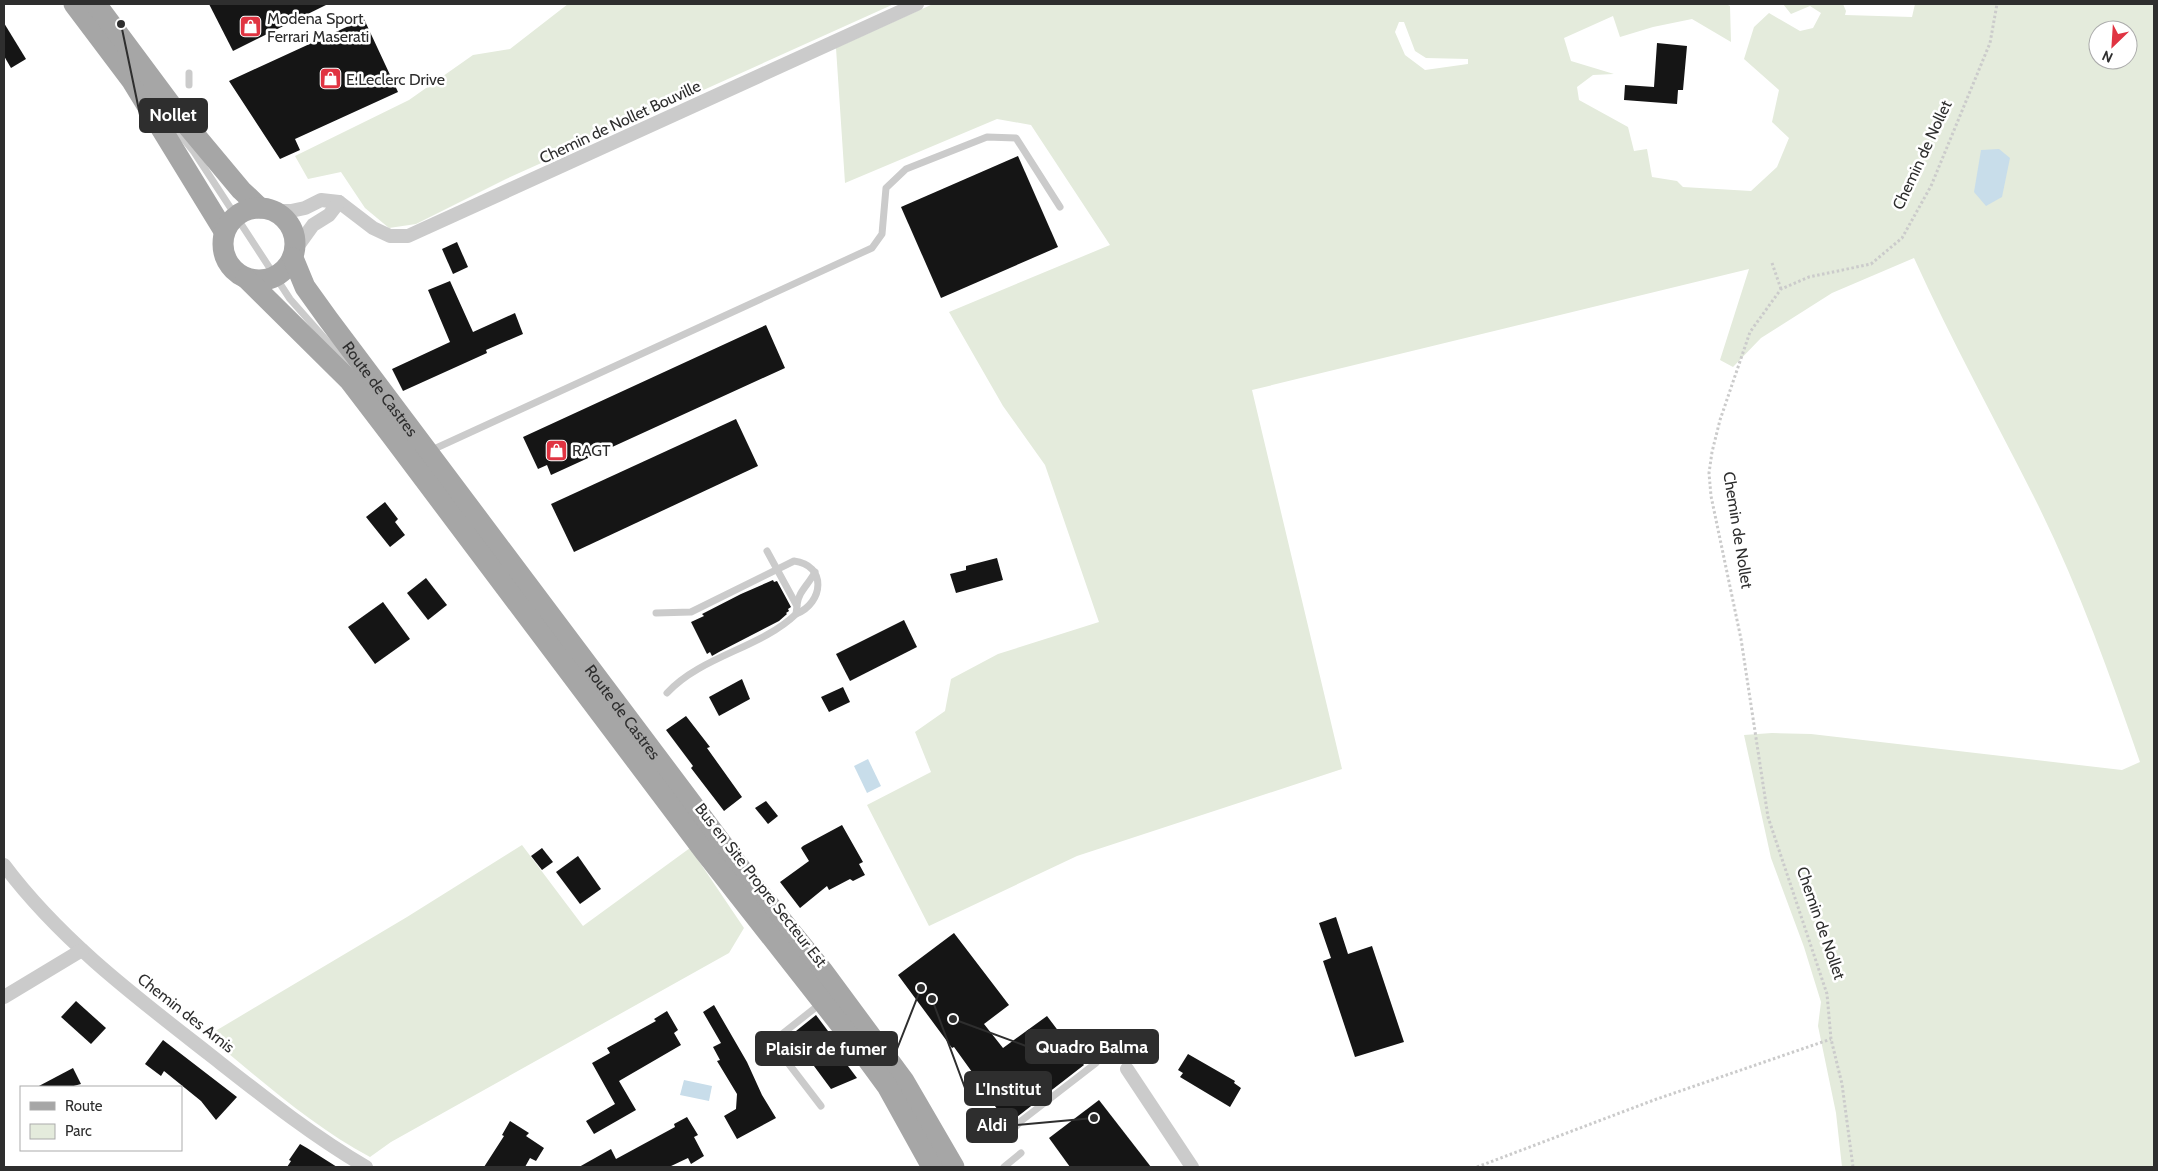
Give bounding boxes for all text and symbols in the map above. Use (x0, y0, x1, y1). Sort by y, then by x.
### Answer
place label: Modena Sport Ferrari Maserati (267, 9, 369, 46)
shop icon: Modena Sport Ferrari Maserati (239, 15, 263, 39)
north arrow (2088, 20, 2138, 70)
text: N (2099, 47, 2116, 67)
shop icon: E.Leclerc Drive (318, 67, 342, 91)
place label: E.Leclerc Drive (346, 70, 445, 89)
street label: Chemin de Nollet Bouville (536, 76, 704, 168)
street label: Chemin de Nollet (1888, 97, 1956, 213)
callout: Nollet (140, 99, 207, 132)
text: Nollet (149, 104, 197, 126)
street label: Route de Castres (339, 338, 422, 440)
shop icon: RAGT (544, 438, 568, 462)
place label: RAGT (572, 441, 611, 460)
street label: Chemin de Nollet (1719, 470, 1757, 590)
street label: Route de Castres (581, 661, 665, 763)
street label: Bus en Site Propre Secteur Est (691, 799, 831, 971)
street label: Chemin de Nollet (1793, 864, 1849, 983)
street label: Chemin des Arnis (134, 969, 239, 1057)
callout: Quadro Balma (1026, 1030, 1158, 1063)
callout: Plaisir de fumer (756, 1032, 897, 1065)
text: Quadro Balma (1036, 1036, 1148, 1058)
text: Plaisir de fumer (765, 1038, 887, 1060)
callout: L'Institut (965, 1072, 1051, 1105)
text: L'Institut (975, 1078, 1041, 1100)
legend (20, 1086, 182, 1151)
text: Route (65, 1097, 103, 1115)
callout: Aldi (967, 1109, 1017, 1142)
text: Aldi (977, 1114, 1007, 1136)
text: Parc (65, 1122, 92, 1140)

